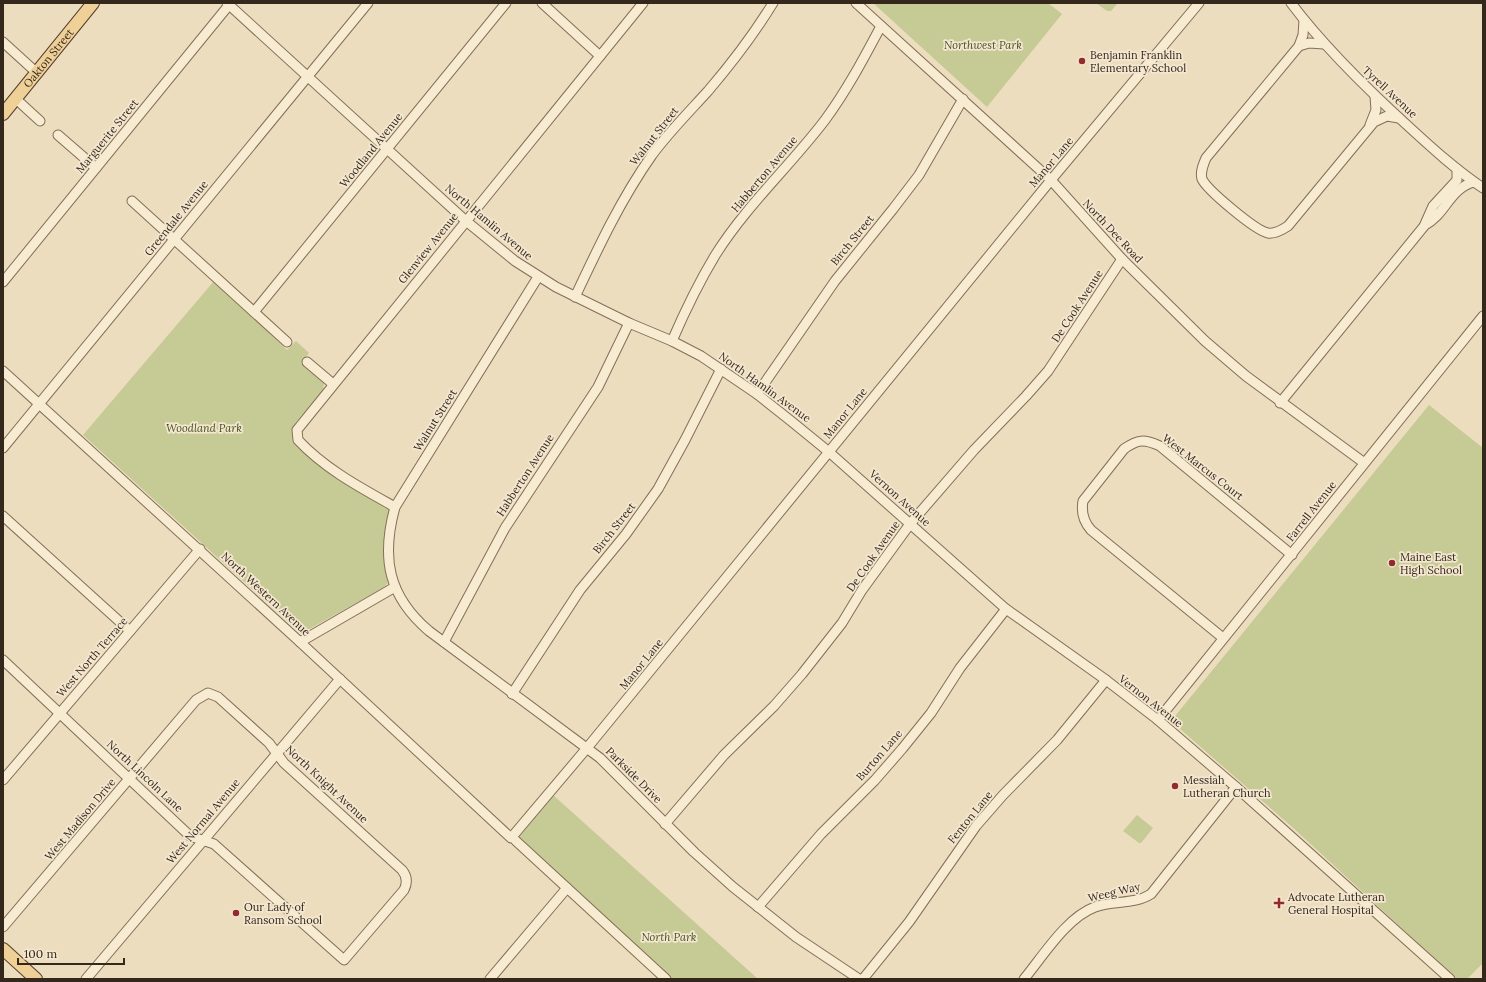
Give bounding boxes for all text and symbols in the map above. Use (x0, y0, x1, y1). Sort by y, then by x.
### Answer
street label: Oakton Street (20, 25, 77, 90)
park label: Northwest Park (944, 38, 1022, 52)
place label: Benjamin Franklin Elementary School (1090, 48, 1186, 75)
marker: Benjamin Franklin Elementary School (1077, 56, 1087, 66)
street label: Tyrell Avenue (1360, 63, 1420, 121)
street label: Marguerite Street (73, 95, 142, 176)
street label: Walnut Street (627, 103, 682, 168)
street label: Woodland Avenue (337, 110, 405, 190)
street label: Habberton Avenue (728, 133, 800, 215)
street label: Manor Lane (1026, 134, 1076, 190)
street label: Greendale Avenue (141, 177, 211, 259)
street label: North Hamlin Avenue (442, 181, 536, 263)
street label: North Dee Road (1080, 196, 1146, 266)
street label: Glenview Avenue (395, 210, 461, 286)
street label: Birch Street (827, 211, 877, 268)
street label: De Cook Avenue (1048, 267, 1106, 345)
street label: North Hamlin Avenue (716, 349, 814, 425)
street label: Manor Lane (820, 385, 870, 441)
street label: Walnut Street (410, 386, 460, 454)
park label: Woodland Park (166, 421, 242, 435)
street label: Habberton Avenue (493, 431, 557, 519)
street label: West Marcus Court (1160, 431, 1247, 504)
street label: Vernon Avenue (866, 466, 934, 529)
street label: Farrell Avenue (1283, 478, 1339, 544)
street label: Birch Street (590, 499, 639, 556)
street label: De Cook Avenue (843, 518, 903, 594)
street label: North Western Avenue (219, 549, 313, 639)
place label: Maine East High School (1400, 550, 1462, 577)
marker: Maine East High School (1387, 558, 1397, 568)
street label: West North Terrace (53, 614, 131, 700)
street label: Manor Lane (616, 636, 666, 692)
street label: Vernon Avenue (1115, 671, 1186, 730)
street label: Burton Lane (853, 726, 905, 784)
street label: North Lincoln Lane (104, 737, 186, 815)
street label: North Knight Avenue (283, 742, 371, 826)
street label: Parkside Drive (603, 744, 665, 806)
place label: Messiah Lutheran Church (1183, 773, 1271, 800)
street label: West Madison Drive (42, 775, 118, 863)
street label: West Normal Avenue (163, 776, 243, 866)
marker: Messiah Lutheran Church (1170, 781, 1180, 791)
street label: Fenton Lane (945, 788, 995, 846)
street label: Weeg Way (1086, 879, 1142, 905)
place label: Advocate Lutheran General Hospital (1287, 890, 1385, 917)
marker: Advocate Lutheran General Hospital (1273, 897, 1285, 909)
place label: Our Lady of Ransom School (244, 900, 322, 927)
marker: Our Lady of Ransom School (231, 908, 241, 918)
park label: North Park (641, 930, 697, 944)
scale bar (18, 940, 124, 966)
text: 100 m (24, 946, 57, 961)

